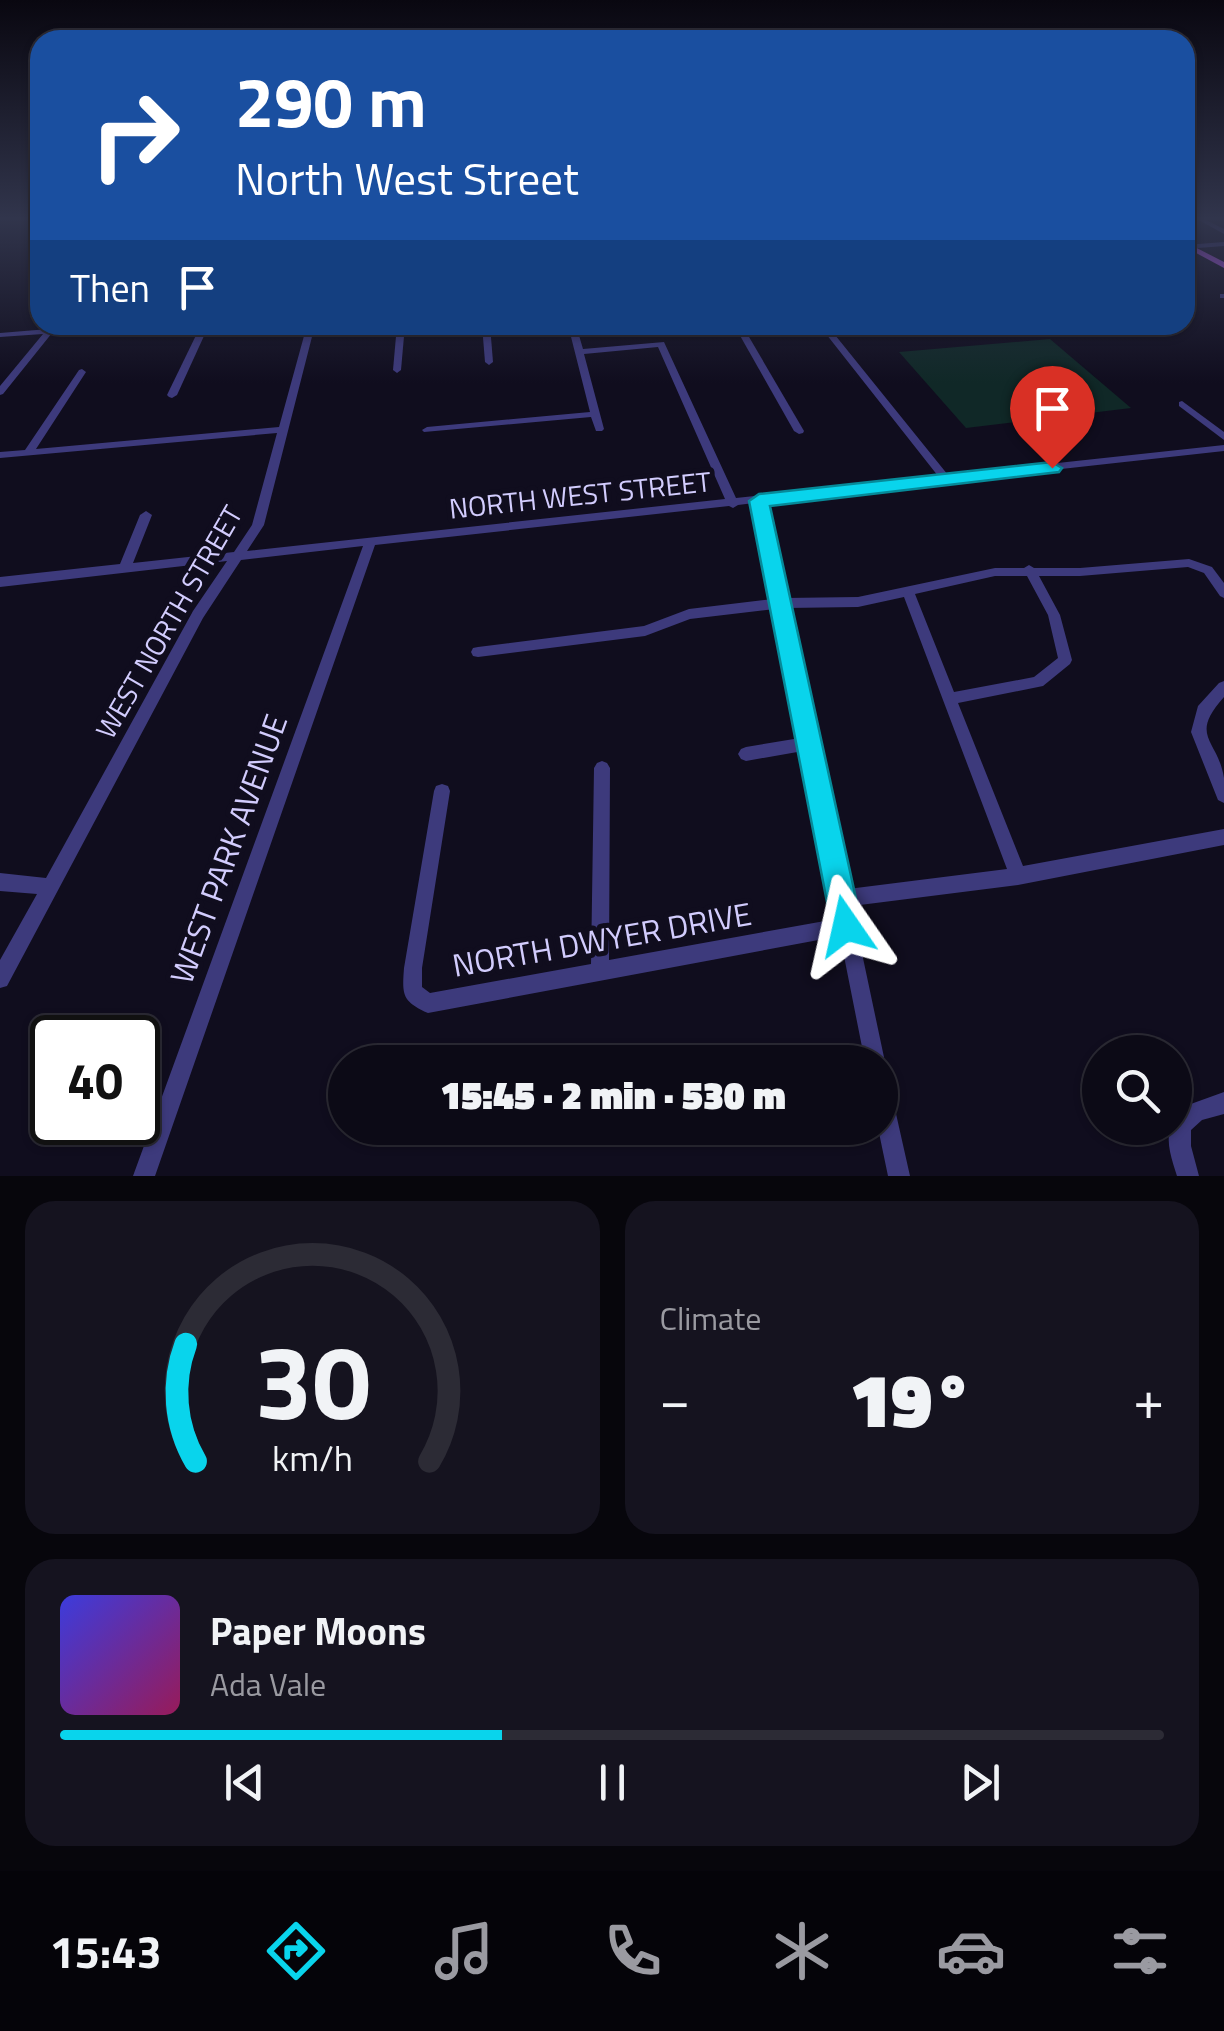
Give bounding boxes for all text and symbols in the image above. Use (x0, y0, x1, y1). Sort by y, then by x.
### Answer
text: 290 m (235, 48, 427, 154)
icon: right (70, 70, 200, 200)
text: North West Street (235, 144, 579, 212)
text: Then (70, 259, 150, 317)
icon: arrive (170, 260, 225, 315)
pin (1010, 366, 1095, 469)
icon: arrive (1025, 381, 1080, 436)
street label: NORTH WEST STREET (447, 459, 713, 530)
street label: WEST NORTH STREET (84, 497, 253, 747)
street label: WEST PARK AVENUE (157, 707, 299, 990)
position arrow (794, 874, 898, 978)
street label: NORTH DWYER DRIVE (449, 889, 755, 989)
speed limit sign: 40 (30, 1015, 160, 1145)
map controls (1082, 1035, 1192, 1145)
button: search (1082, 1035, 1192, 1145)
text: 15:45 · 2 min · 530 m (440, 1066, 786, 1124)
text: Climate (660, 1294, 761, 1342)
text: 30 (254, 1301, 370, 1459)
text: 19° (850, 1342, 974, 1456)
text: − (660, 1357, 690, 1440)
text: + (1133, 1357, 1164, 1440)
text: km/h (272, 1430, 353, 1485)
text: Paper Moons (210, 1602, 426, 1660)
text: Ada Vale (210, 1660, 326, 1708)
icon: previous (217, 1755, 272, 1810)
icon: pause (585, 1755, 640, 1810)
icon: next (953, 1755, 1008, 1810)
icon: directions (261, 1916, 331, 1986)
icon: music (429, 1916, 499, 1986)
icon: phone (598, 1916, 668, 1986)
icon: climate (767, 1916, 837, 1986)
icon: car (936, 1916, 1006, 1986)
icon: filters (1105, 1916, 1175, 1986)
text: 15:43 (49, 1917, 162, 1985)

